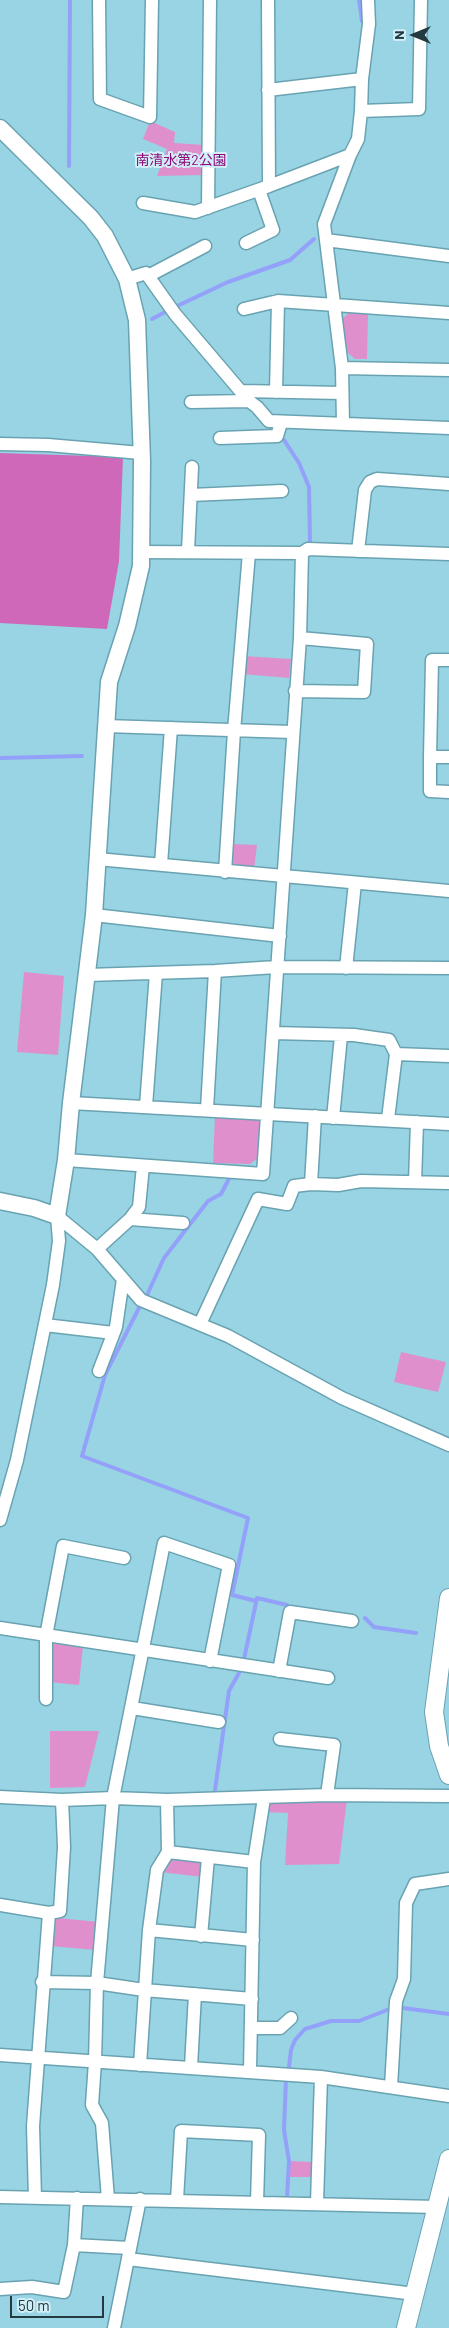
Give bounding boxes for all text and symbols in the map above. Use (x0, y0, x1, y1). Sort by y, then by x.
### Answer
north arrow (389, 10, 439, 60)
text: N (390, 30, 407, 40)
park label: 南清水第2公園 (135, 152, 227, 168)
scale bar (12, 2286, 106, 2318)
text: 50 m (18, 2296, 50, 2314)

